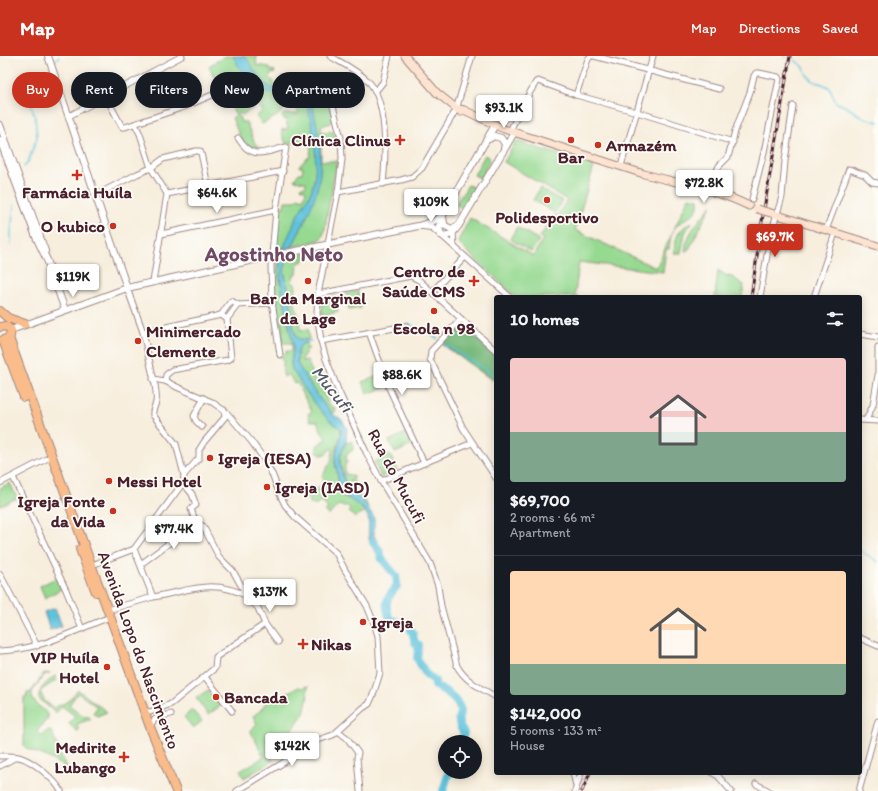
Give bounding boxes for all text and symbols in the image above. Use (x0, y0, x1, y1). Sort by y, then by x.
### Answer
text: Map (20, 17, 55, 40)
text: Map (691, 20, 717, 37)
text: Directions (739, 20, 800, 37)
text: Saved (822, 20, 858, 37)
chip: Buy (12, 72, 63, 108)
chip: Rent (71, 72, 127, 108)
chip: Filters (135, 72, 202, 108)
chip: New (210, 72, 264, 108)
chip: Apartment (272, 72, 365, 108)
pin: $93.1K (471, 95, 537, 129)
text: $93.1K (485, 100, 523, 115)
place label: Clínica Clinus (291, 130, 391, 150)
marker: Clínica Clinus (394, 134, 406, 146)
marker: Bar (566, 135, 576, 145)
place label: Armazém (605, 135, 677, 155)
marker: Armazém (593, 140, 603, 150)
place label: Bar (558, 147, 585, 167)
marker: Farmácia Huíla (72, 170, 82, 180)
pin: $72.8K (671, 170, 737, 204)
text: $72.8K (685, 175, 723, 190)
pin: $64.6K (184, 180, 250, 214)
place label: Farmácia Huíla (22, 182, 133, 202)
text: $64.6K (197, 185, 237, 200)
pin: $109K (403, 189, 459, 223)
text: $109K (413, 194, 449, 209)
marker: Polidesportivo (542, 195, 552, 205)
place label: Polidesportivo (495, 207, 599, 228)
place label: O kubico (41, 216, 105, 236)
marker: O kubico (108, 221, 118, 231)
pin: $69.7K (742, 224, 808, 258)
text: $69.7K (756, 229, 794, 244)
district label: Agostinho Neto (204, 241, 343, 267)
place label: Centro de Saúde CMS (382, 261, 465, 301)
pin: $119K (45, 264, 101, 298)
text: $119K (56, 269, 90, 284)
marker: Centro de Saúde CMS (468, 275, 480, 287)
marker: Bar da Marginal da Lage (303, 276, 313, 286)
place label: Bar da Marginal da Lage (250, 288, 366, 329)
marker: Escola n 98 (429, 306, 439, 316)
icon: filters (824, 308, 846, 330)
text: 10 homes (510, 309, 579, 329)
place label: Escola n 98 (393, 318, 476, 338)
place label: Minimercado Clemente (146, 321, 241, 361)
marker: Minimercado Clemente (133, 336, 143, 346)
water label: Mucufi (307, 361, 358, 418)
pin: $88.6K (369, 362, 435, 396)
text: $88.6K (382, 367, 422, 382)
icon: home (642, 384, 714, 456)
street label: Rua do Mucufi (364, 425, 430, 527)
place label: Igreja (IESA) (218, 448, 311, 469)
marker: Igreja (IESA) (205, 453, 215, 463)
place label: Messi Hotel (117, 471, 202, 491)
marker: Messi Hotel (104, 476, 114, 486)
place label: Igreja (IASD) (275, 477, 370, 498)
marker: Igreja (IASD) (262, 482, 272, 492)
text: $69,700 (510, 490, 570, 510)
place label: Igreja Fonte da Vida (18, 491, 105, 531)
marker: Igreja Fonte da Vida (108, 506, 118, 516)
text: 2 rooms · 66 m² (510, 510, 595, 525)
pin: $77.4K (141, 516, 207, 550)
text: $77.4K (155, 521, 193, 536)
text: Apartment (510, 525, 571, 540)
street label: Avenida Lopo do Nascimento (94, 548, 184, 752)
pin: $137K (242, 579, 298, 613)
text: $137K (253, 584, 287, 599)
icon: home (642, 597, 714, 669)
place label: Igreja (371, 612, 414, 633)
marker: Igreja (358, 617, 368, 627)
place label: Nikas (311, 634, 352, 654)
marker: Nikas (298, 639, 308, 649)
place label: VIP Huíla Hotel (30, 647, 100, 687)
marker: VIP Huíla Hotel (102, 662, 112, 672)
place label: Bancada (224, 687, 288, 707)
marker: Bancada (211, 692, 221, 702)
text: $142,000 (510, 703, 581, 723)
text: 5 rooms · 133 m² (510, 723, 602, 738)
pin: $142K (264, 733, 320, 767)
map controls (438, 735, 482, 779)
button: locate (438, 735, 482, 779)
place label: Medirite Lubango (55, 737, 116, 778)
text: $142K (274, 738, 310, 753)
text: House (510, 738, 545, 753)
marker: Medirite Lubango (119, 752, 129, 762)

